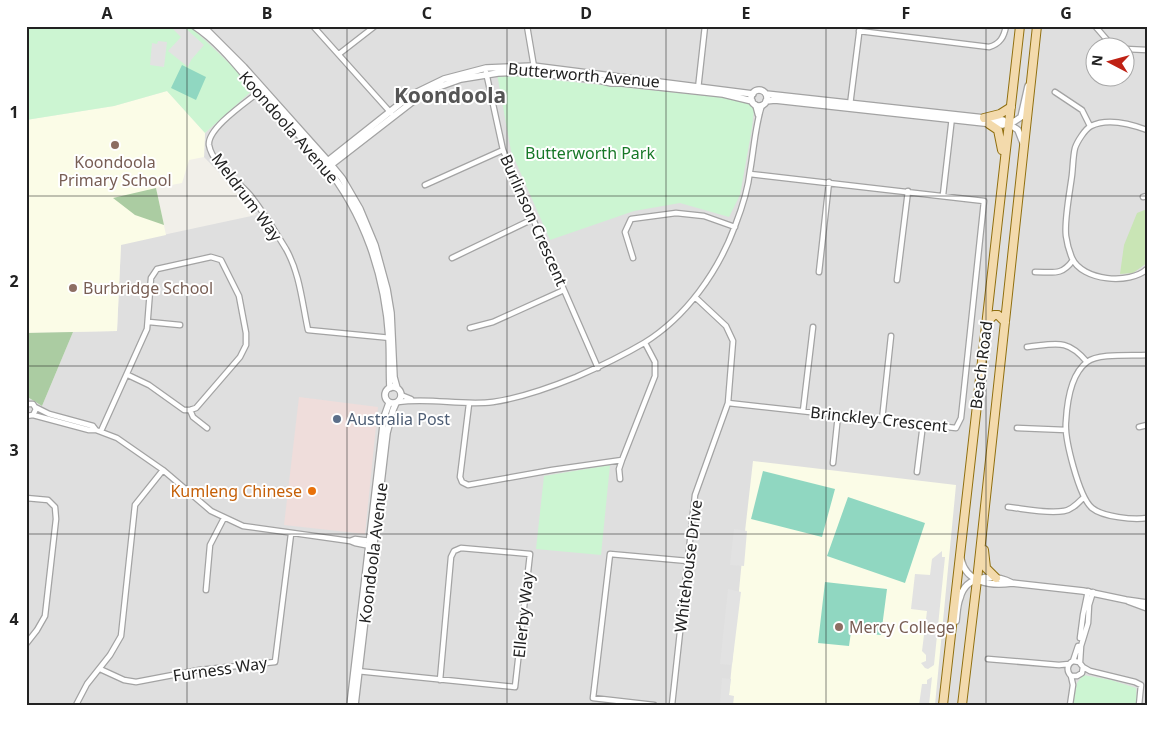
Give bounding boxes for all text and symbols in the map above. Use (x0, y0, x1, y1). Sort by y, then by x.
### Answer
text: A (101, 2, 113, 24)
text: B (262, 2, 272, 24)
text: C (422, 2, 432, 24)
text: D (580, 2, 592, 24)
text: E (742, 2, 751, 24)
text: F (902, 2, 910, 24)
text: G (1060, 2, 1072, 24)
north arrow (1086, 38, 1136, 88)
text: N (1087, 54, 1107, 67)
street label: Butterworth Avenue (507, 57, 661, 93)
street label: Koondoola Avenue (234, 66, 344, 188)
district label: Koondoola (394, 81, 506, 109)
text: 1 (9, 101, 19, 123)
marker: Koondoola Primary School (109, 139, 121, 151)
park label: Butterworth Park (525, 142, 655, 164)
street label: Meldrum Way (207, 149, 288, 246)
place label: Koondoola Primary School (58, 151, 172, 191)
street label: Burlinson Crescent (495, 151, 573, 289)
text: 2 (9, 270, 19, 292)
place label: Burbridge School (83, 277, 213, 299)
marker: Burbridge School (67, 282, 79, 294)
street label: Beach Road (965, 320, 997, 410)
street label: Brinckley Crescent (809, 401, 949, 437)
place label: Australia Post (347, 408, 450, 430)
marker: Australia Post (331, 413, 343, 425)
text: 3 (9, 439, 19, 461)
place label: Kumleng Chinese (170, 480, 302, 502)
street label: Koondoola Avenue (353, 481, 393, 625)
marker: Kumleng Chinese (306, 485, 318, 497)
street label: Whitehouse Drive (669, 498, 707, 634)
street label: Ellerby Way (508, 570, 539, 659)
text: 4 (9, 608, 19, 630)
place label: Mercy College (849, 616, 955, 638)
marker: Mercy College (833, 621, 845, 633)
street label: Furness Way (171, 651, 269, 686)

